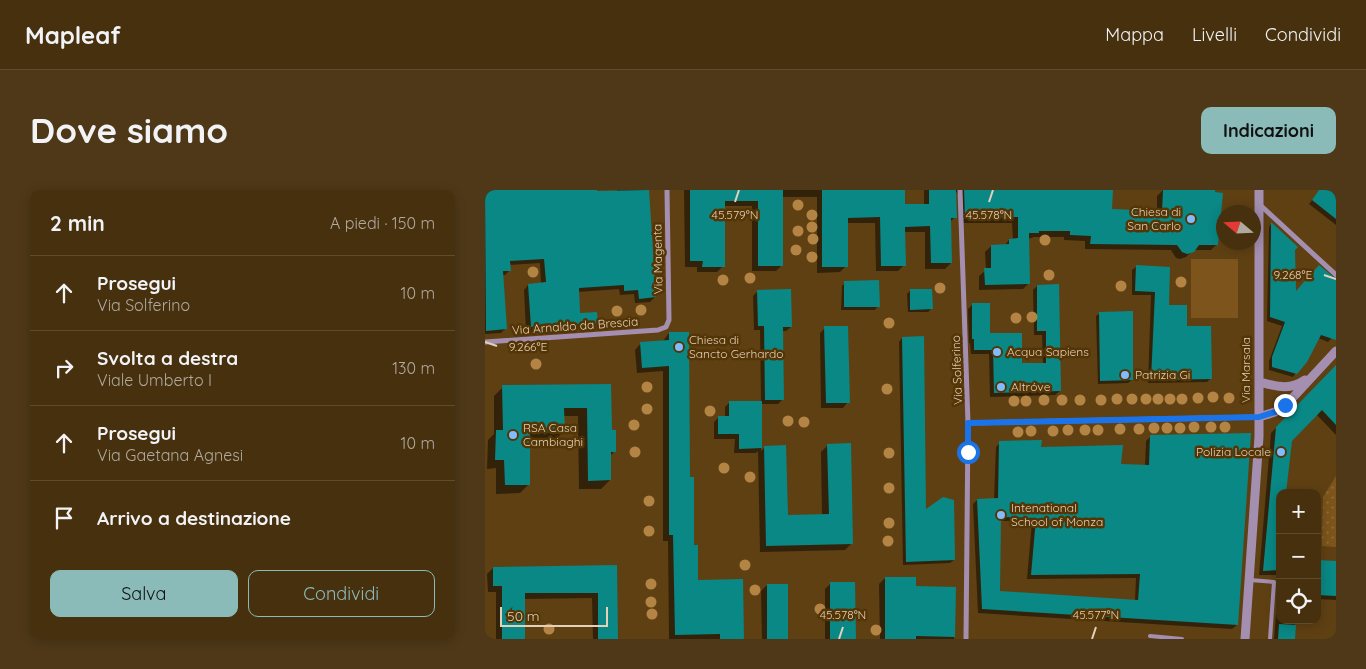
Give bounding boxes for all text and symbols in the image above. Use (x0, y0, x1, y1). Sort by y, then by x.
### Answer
text: Mapleaf (25, 20, 121, 50)
text: Mappa (1105, 23, 1164, 46)
text: Livelli (1192, 23, 1237, 46)
text: Condividi (1265, 23, 1341, 46)
button: Indicazioni (1201, 107, 1336, 154)
text: Dove siamo (30, 108, 228, 152)
place label: Chiesa di San Carlo (1127, 204, 1181, 233)
north arrow (1216, 205, 1261, 250)
text: 45.579°N (712, 207, 758, 222)
text: 45.578°N (966, 207, 1012, 222)
text: 2 min (50, 210, 105, 236)
text: A piedi · 150 m (330, 213, 435, 233)
marker: Chiesa di San Carlo (1185, 213, 1197, 225)
street label: Via Magenta (649, 224, 666, 294)
text: 9.268°E (1274, 267, 1313, 282)
text: Prosegui (97, 271, 176, 295)
icon: ahead (50, 279, 78, 307)
text: 10 m (401, 283, 435, 303)
text: Via Solferino (97, 295, 190, 315)
street label: Via Arnaldo da Brescia (511, 314, 639, 337)
place label: Chiesa di Sancto Gerhardo (689, 332, 783, 361)
street label: Via Solferino (948, 335, 965, 405)
street label: Via Marsala (1238, 337, 1253, 403)
text: 9.266°E (509, 339, 548, 354)
marker: Chiesa di Sancto Gerhardo (673, 341, 685, 353)
place label: Acqua Sapiens (1007, 344, 1089, 359)
text: Svolta a destra (97, 346, 238, 370)
marker: Acqua Sapiens (991, 346, 1003, 358)
icon: right (50, 354, 78, 382)
text: 130 m (392, 358, 435, 378)
place label: Patrizia Gi (1135, 367, 1190, 382)
marker: Patrizia Gi (1119, 369, 1131, 381)
text: Viale Umberto I (97, 370, 212, 390)
place label: Altróve (1011, 379, 1051, 394)
marker: Altróve (995, 381, 1007, 393)
route end (1274, 394, 1297, 417)
place label: RSA Casa Cambiaghi (523, 420, 583, 449)
text: Prosegui (97, 421, 176, 445)
icon: ahead (50, 429, 78, 457)
marker: RSA Casa Cambiaghi (507, 429, 519, 441)
text: 10 m (401, 433, 435, 453)
route start (957, 441, 980, 464)
place label: Polizia Locale (1196, 444, 1271, 459)
text: Via Gaetana Agnesi (97, 445, 243, 465)
marker: Polizia Locale (1275, 446, 1287, 458)
map controls (1276, 489, 1321, 624)
button: + (1276, 489, 1321, 534)
place label: Intenational School of Monza (1011, 500, 1103, 529)
icon: arrive (50, 504, 78, 532)
text: Arrivo a destinazione (97, 506, 291, 530)
marker: Intenational School of Monza (995, 509, 1007, 521)
button: − (1276, 534, 1321, 579)
button: Salva (50, 570, 238, 617)
button: Condividi (248, 570, 435, 617)
button: locate (1276, 579, 1321, 624)
scale bar (500, 604, 607, 627)
text: 50 m (507, 607, 540, 625)
text: 45.578°N (820, 607, 866, 622)
text: 45.577°N (1073, 607, 1119, 622)

